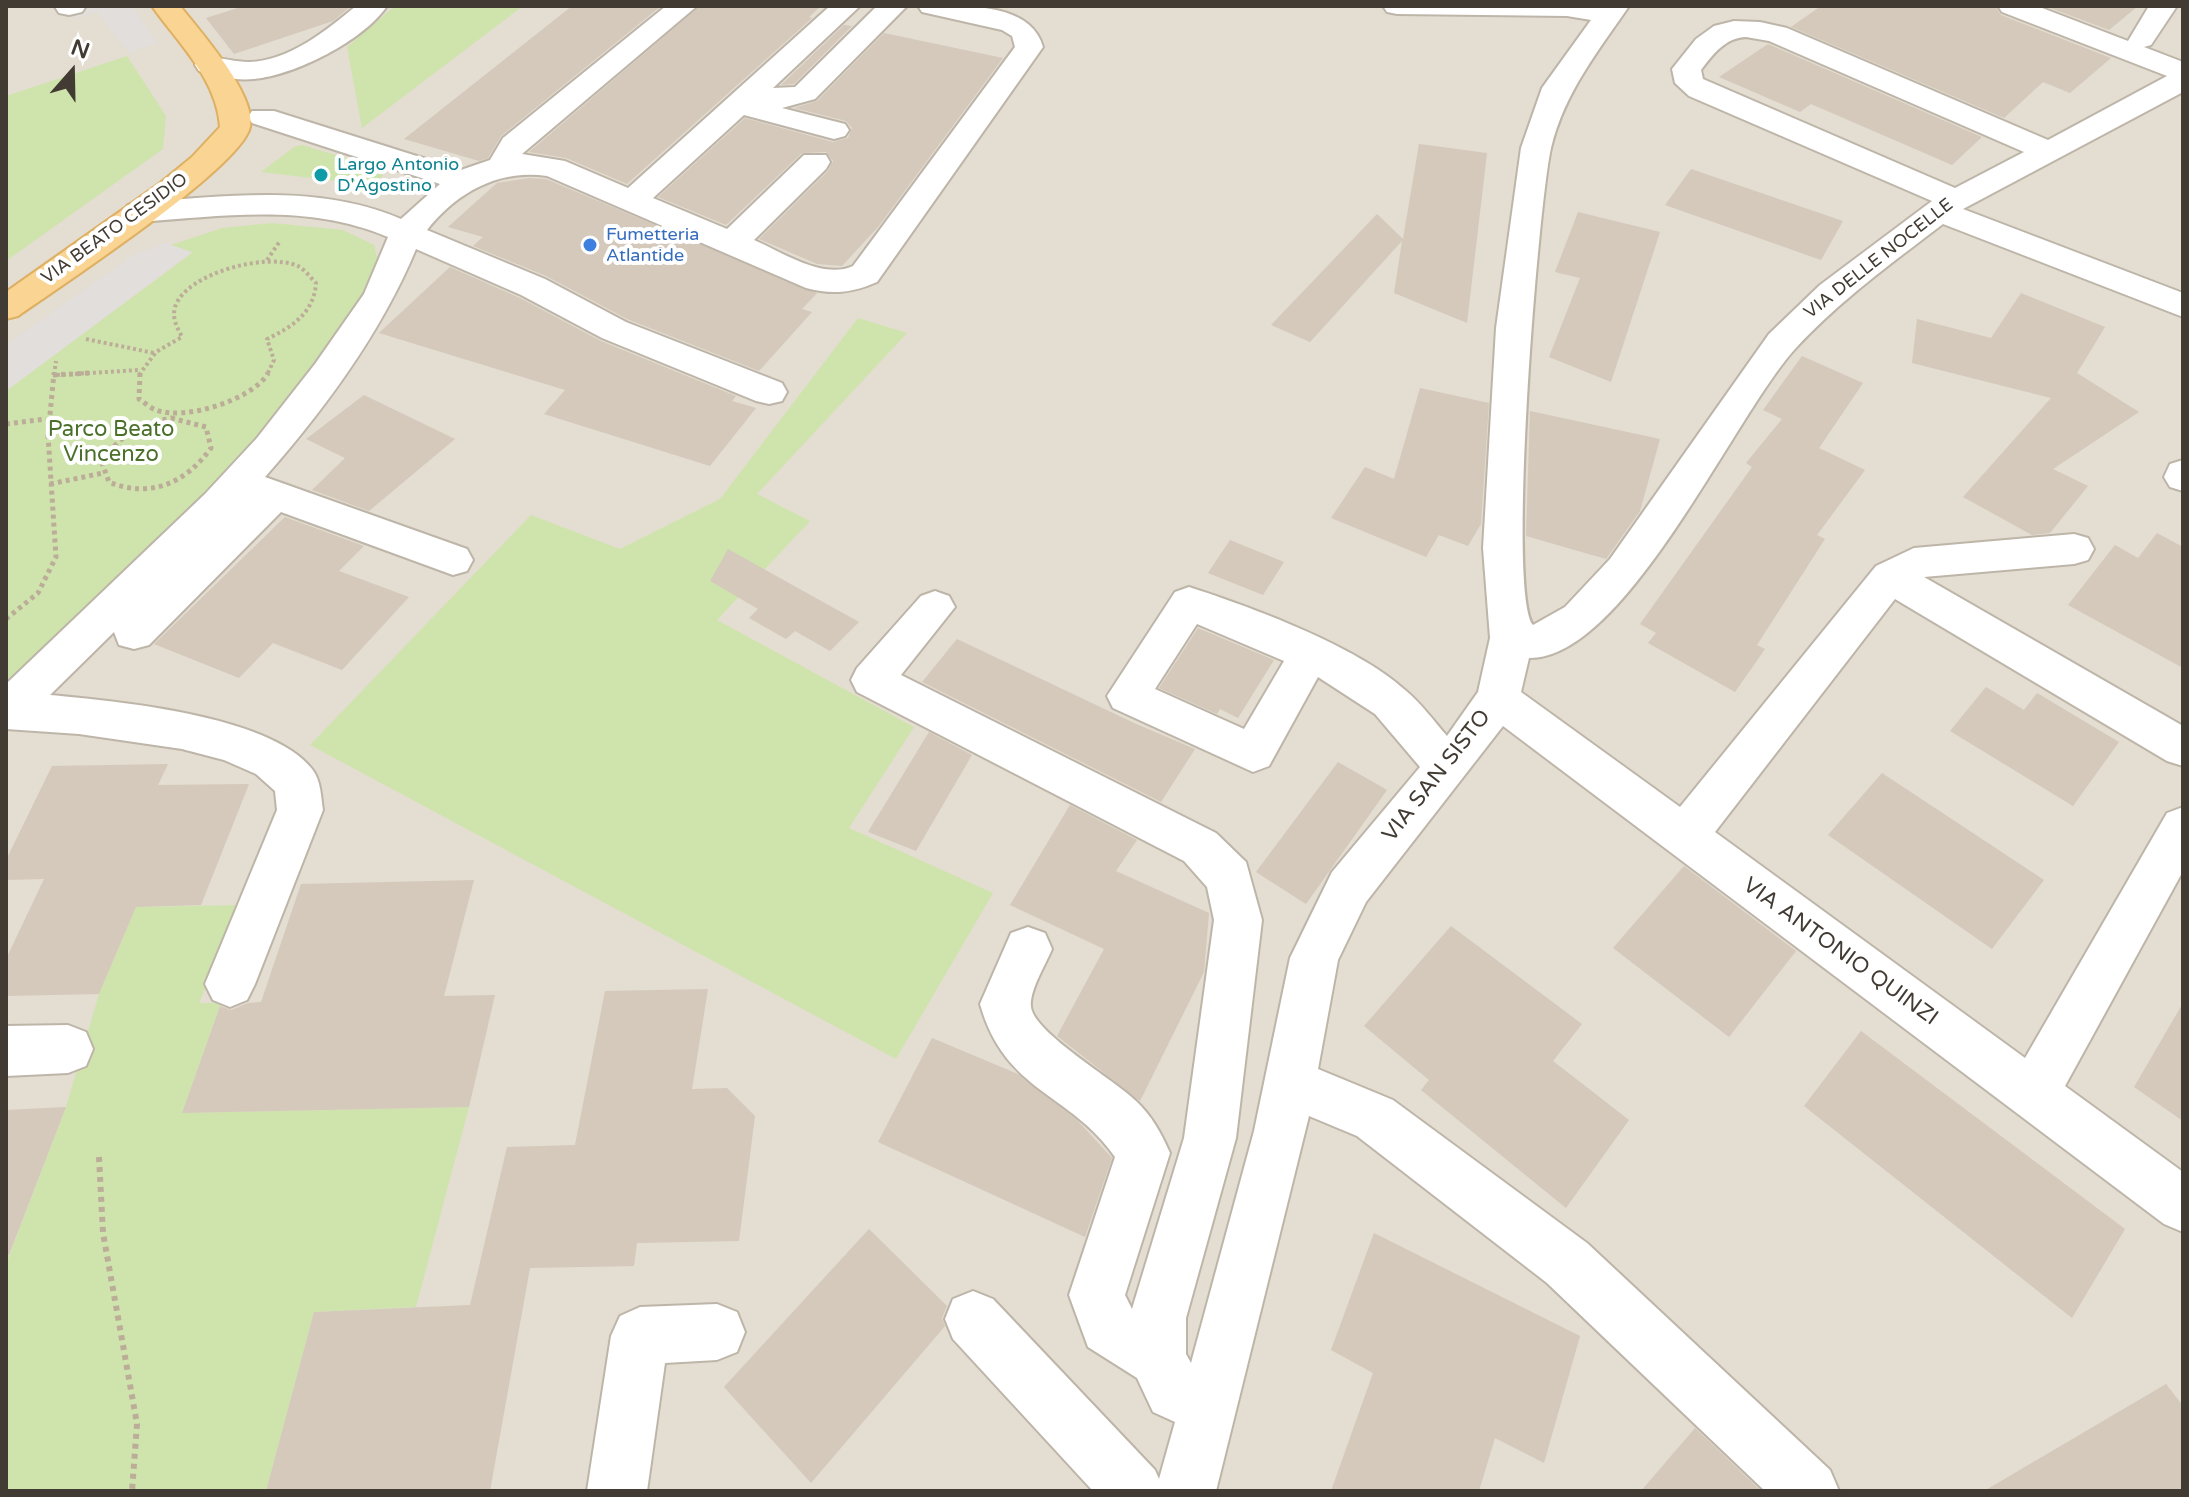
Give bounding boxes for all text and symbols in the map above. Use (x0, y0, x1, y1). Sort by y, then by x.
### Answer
north arrow (32, 32, 112, 112)
text: N (67, 34, 93, 65)
place label: Largo Antonio D'Agostino (337, 154, 459, 196)
marker: Largo Antonio D'Agostino (312, 166, 330, 184)
street label: VIA BEATO CESIDIO (38, 169, 192, 289)
street label: VIA DELLE NOCELLE (1800, 194, 1958, 324)
place label: Fumetteria Atlantide (606, 224, 699, 266)
marker: Fumetteria Atlantide (581, 236, 599, 254)
park label: Parco Beato Vincenzo (48, 417, 174, 468)
street label: VIA SAN SISTO (1377, 705, 1497, 847)
street label: VIA ANTONIO QUINZI (1737, 872, 1943, 1032)

